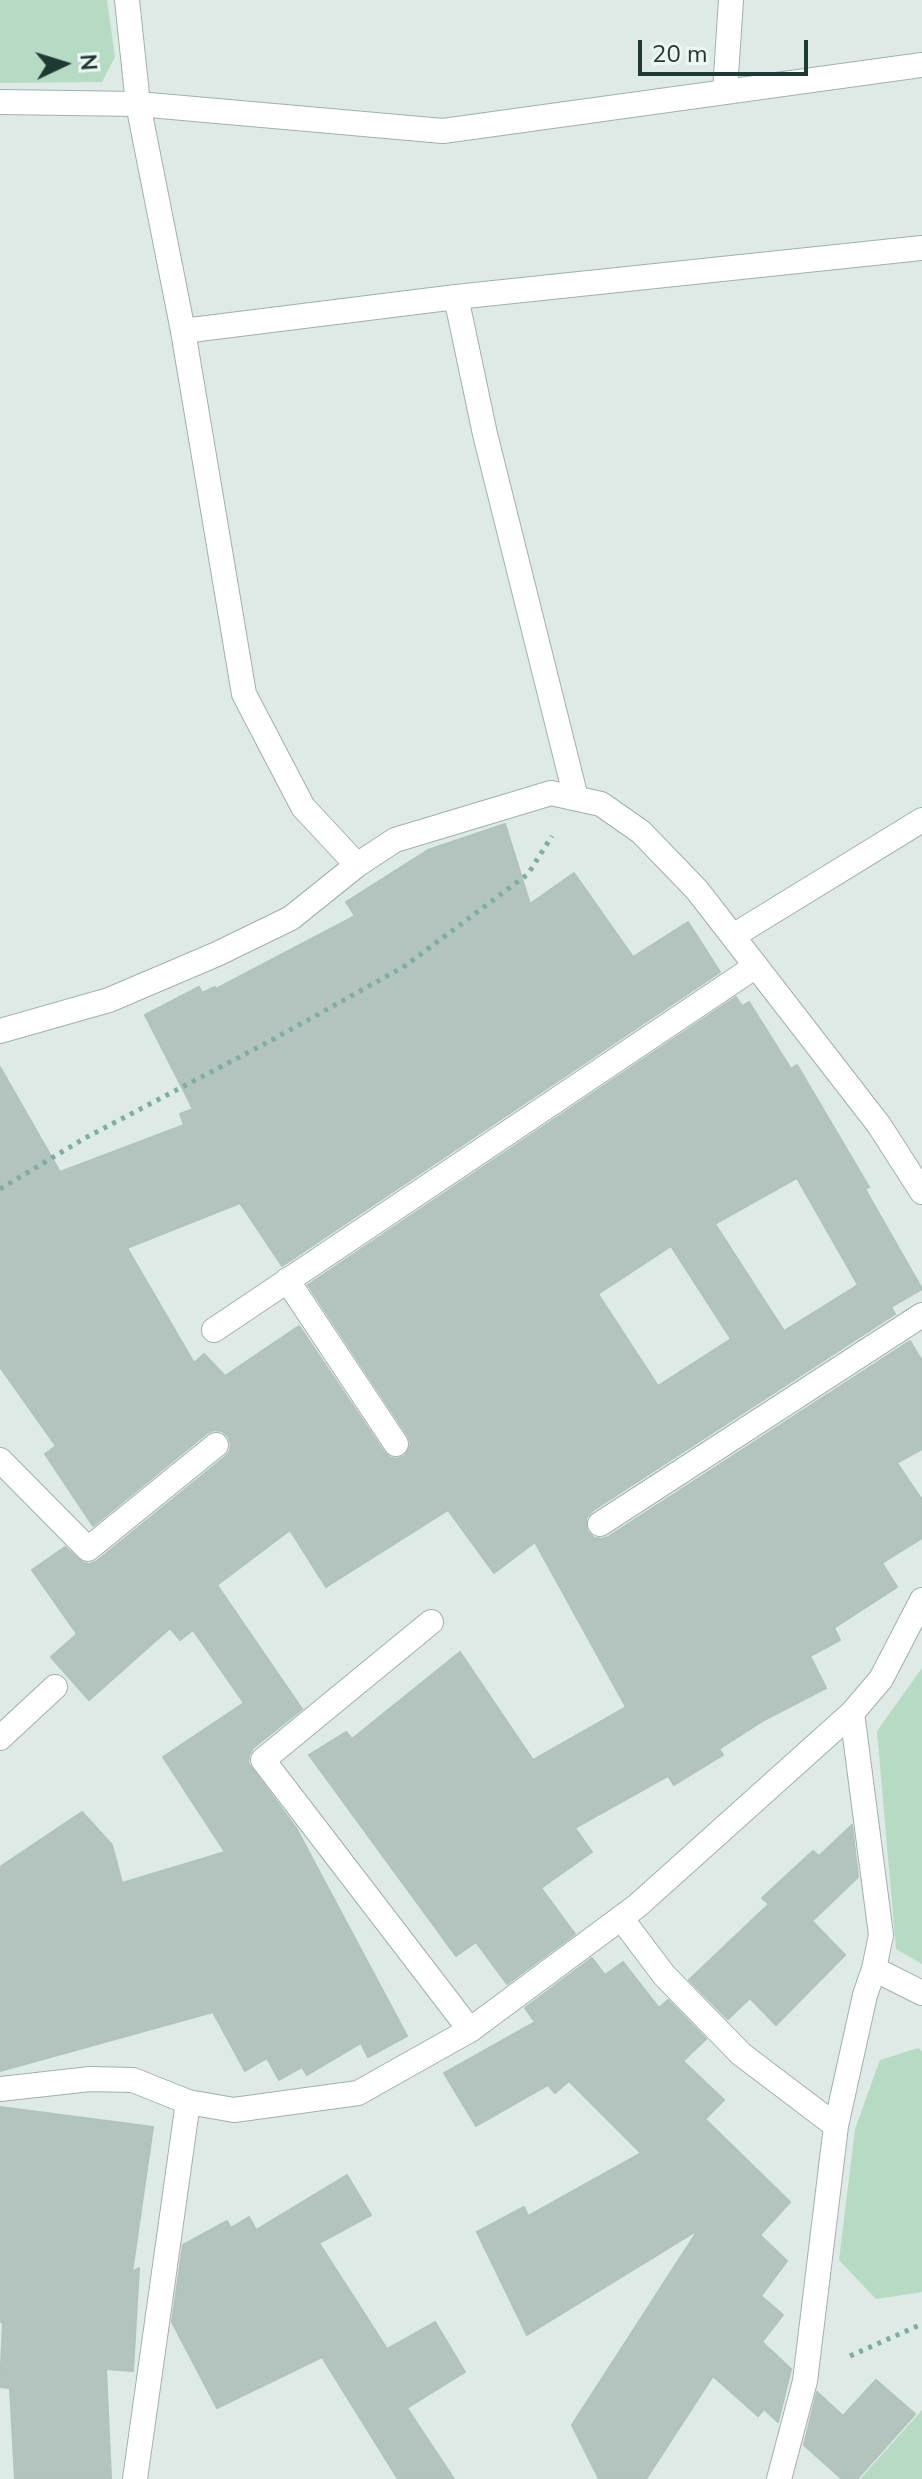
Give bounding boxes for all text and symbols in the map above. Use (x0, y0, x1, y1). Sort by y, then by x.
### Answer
north arrow (24, 24, 104, 104)
scale bar (642, 24, 812, 74)
text: 20 m (652, 38, 708, 70)
text: N (72, 53, 103, 72)

